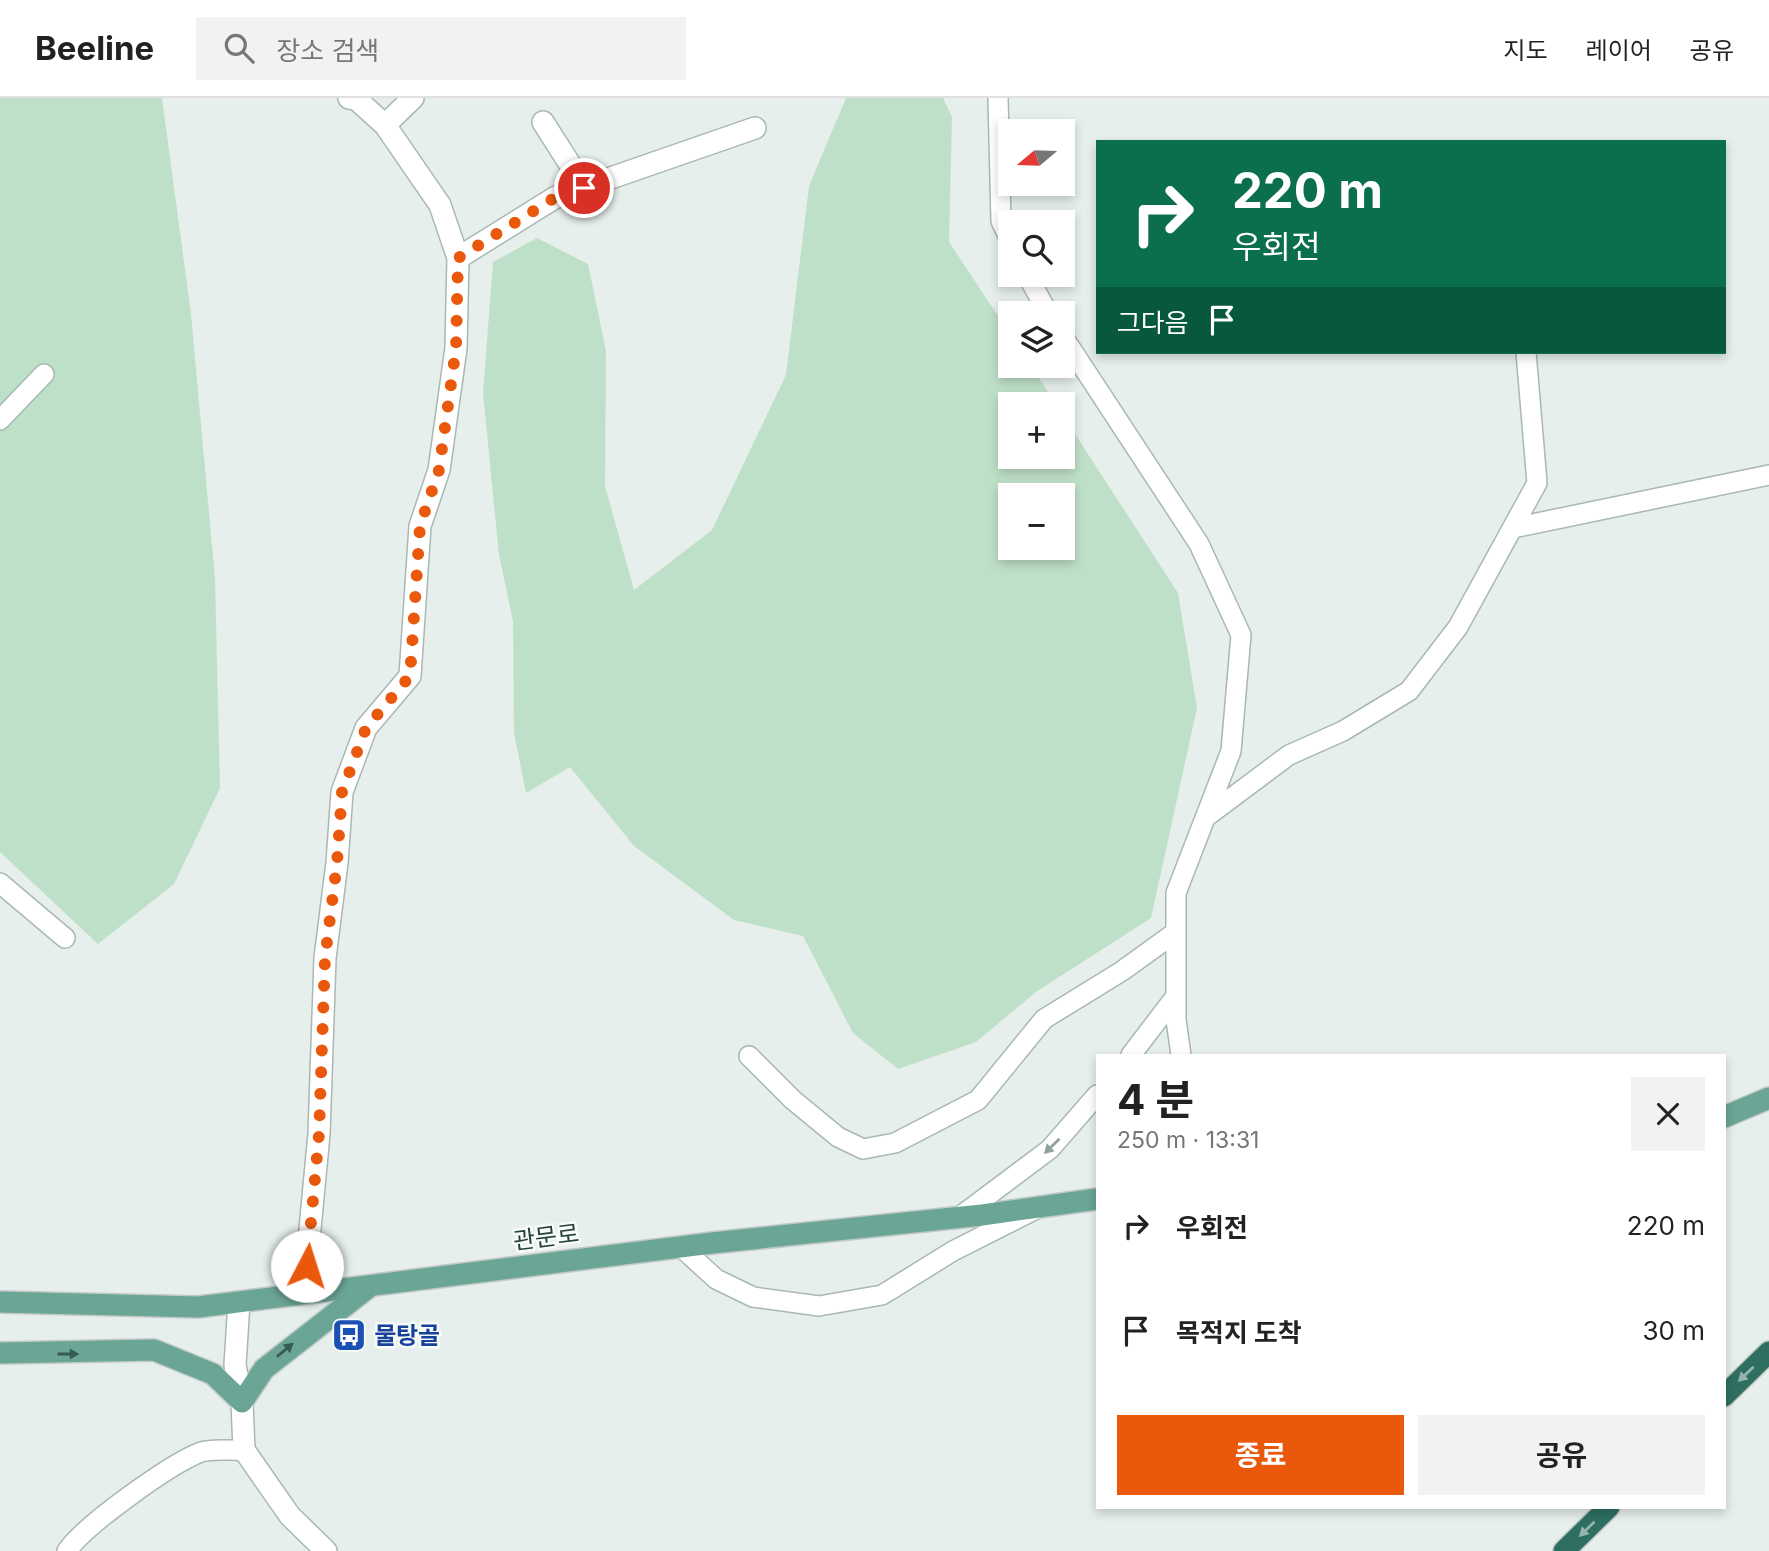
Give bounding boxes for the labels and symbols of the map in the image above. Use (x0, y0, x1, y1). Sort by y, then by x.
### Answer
north arrow (998, 119, 1074, 196)
pin (554, 158, 614, 218)
one-way arrow (1044, 1138, 1060, 1154)
street label: 관문로 (511, 1219, 581, 1255)
position arrow (270, 1229, 344, 1303)
bus stop icon: 물탕골 (330, 1316, 368, 1354)
place label: 물탕골 (374, 1321, 440, 1350)
one-way arrow (276, 1342, 294, 1358)
one-way arrow (57, 1348, 79, 1360)
one-way arrow (1738, 1365, 1755, 1382)
one-way arrow (1579, 1520, 1596, 1536)

